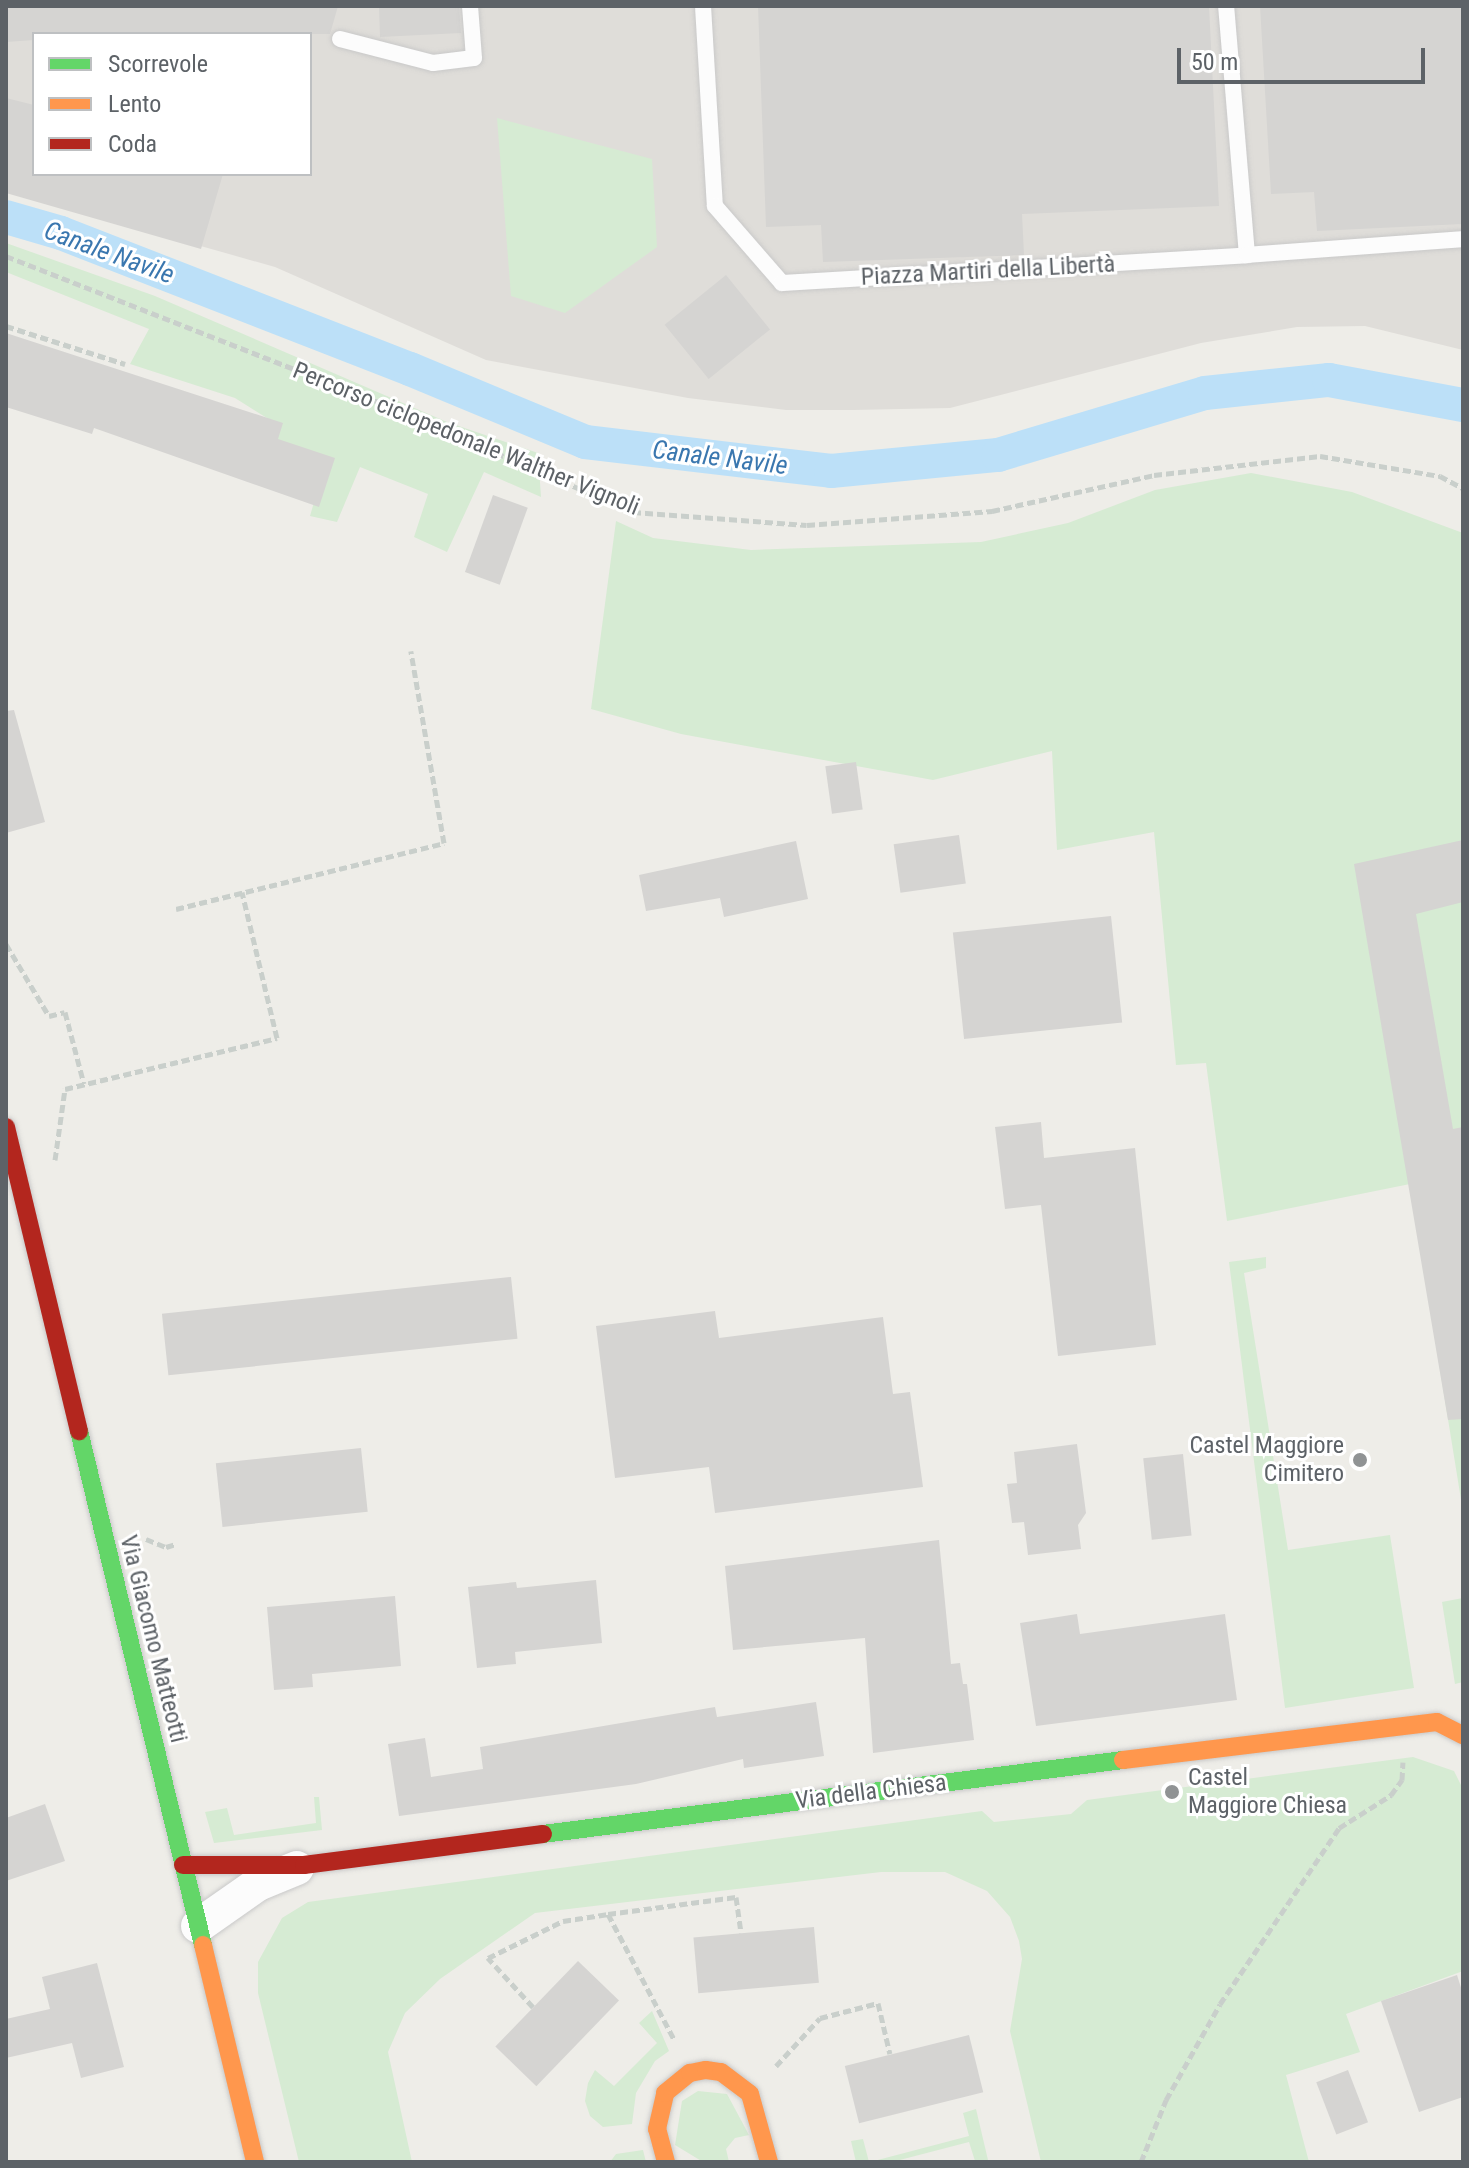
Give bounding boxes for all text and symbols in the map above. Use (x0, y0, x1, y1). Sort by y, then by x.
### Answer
legend (32, 32, 312, 176)
scale bar (1181, 32, 1429, 82)
text: 50 m (1191, 48, 1238, 76)
text: Scorrevole (108, 50, 208, 78)
text: Lento (108, 90, 161, 118)
text: Coda (108, 130, 157, 158)
water label: Canale Navile (40, 215, 178, 291)
street label: Piazza Martiri della Libertà (860, 250, 1116, 292)
street label: Percorso ciclopedonale Walther Vignoli (289, 356, 643, 522)
water label: Canale Navile (651, 434, 789, 482)
place label: Castel Maggiore Cimitero (1189, 1432, 1344, 1488)
marker: Castel Maggiore Cimitero (1351, 1451, 1369, 1469)
street label: Via Giacomo Matteotti (113, 1532, 193, 1746)
place label: Castel Maggiore Chiesa (1188, 1764, 1347, 1820)
street label: Via della Chiesa (794, 1768, 948, 1816)
marker: Castel Maggiore Chiesa (1163, 1783, 1181, 1801)

